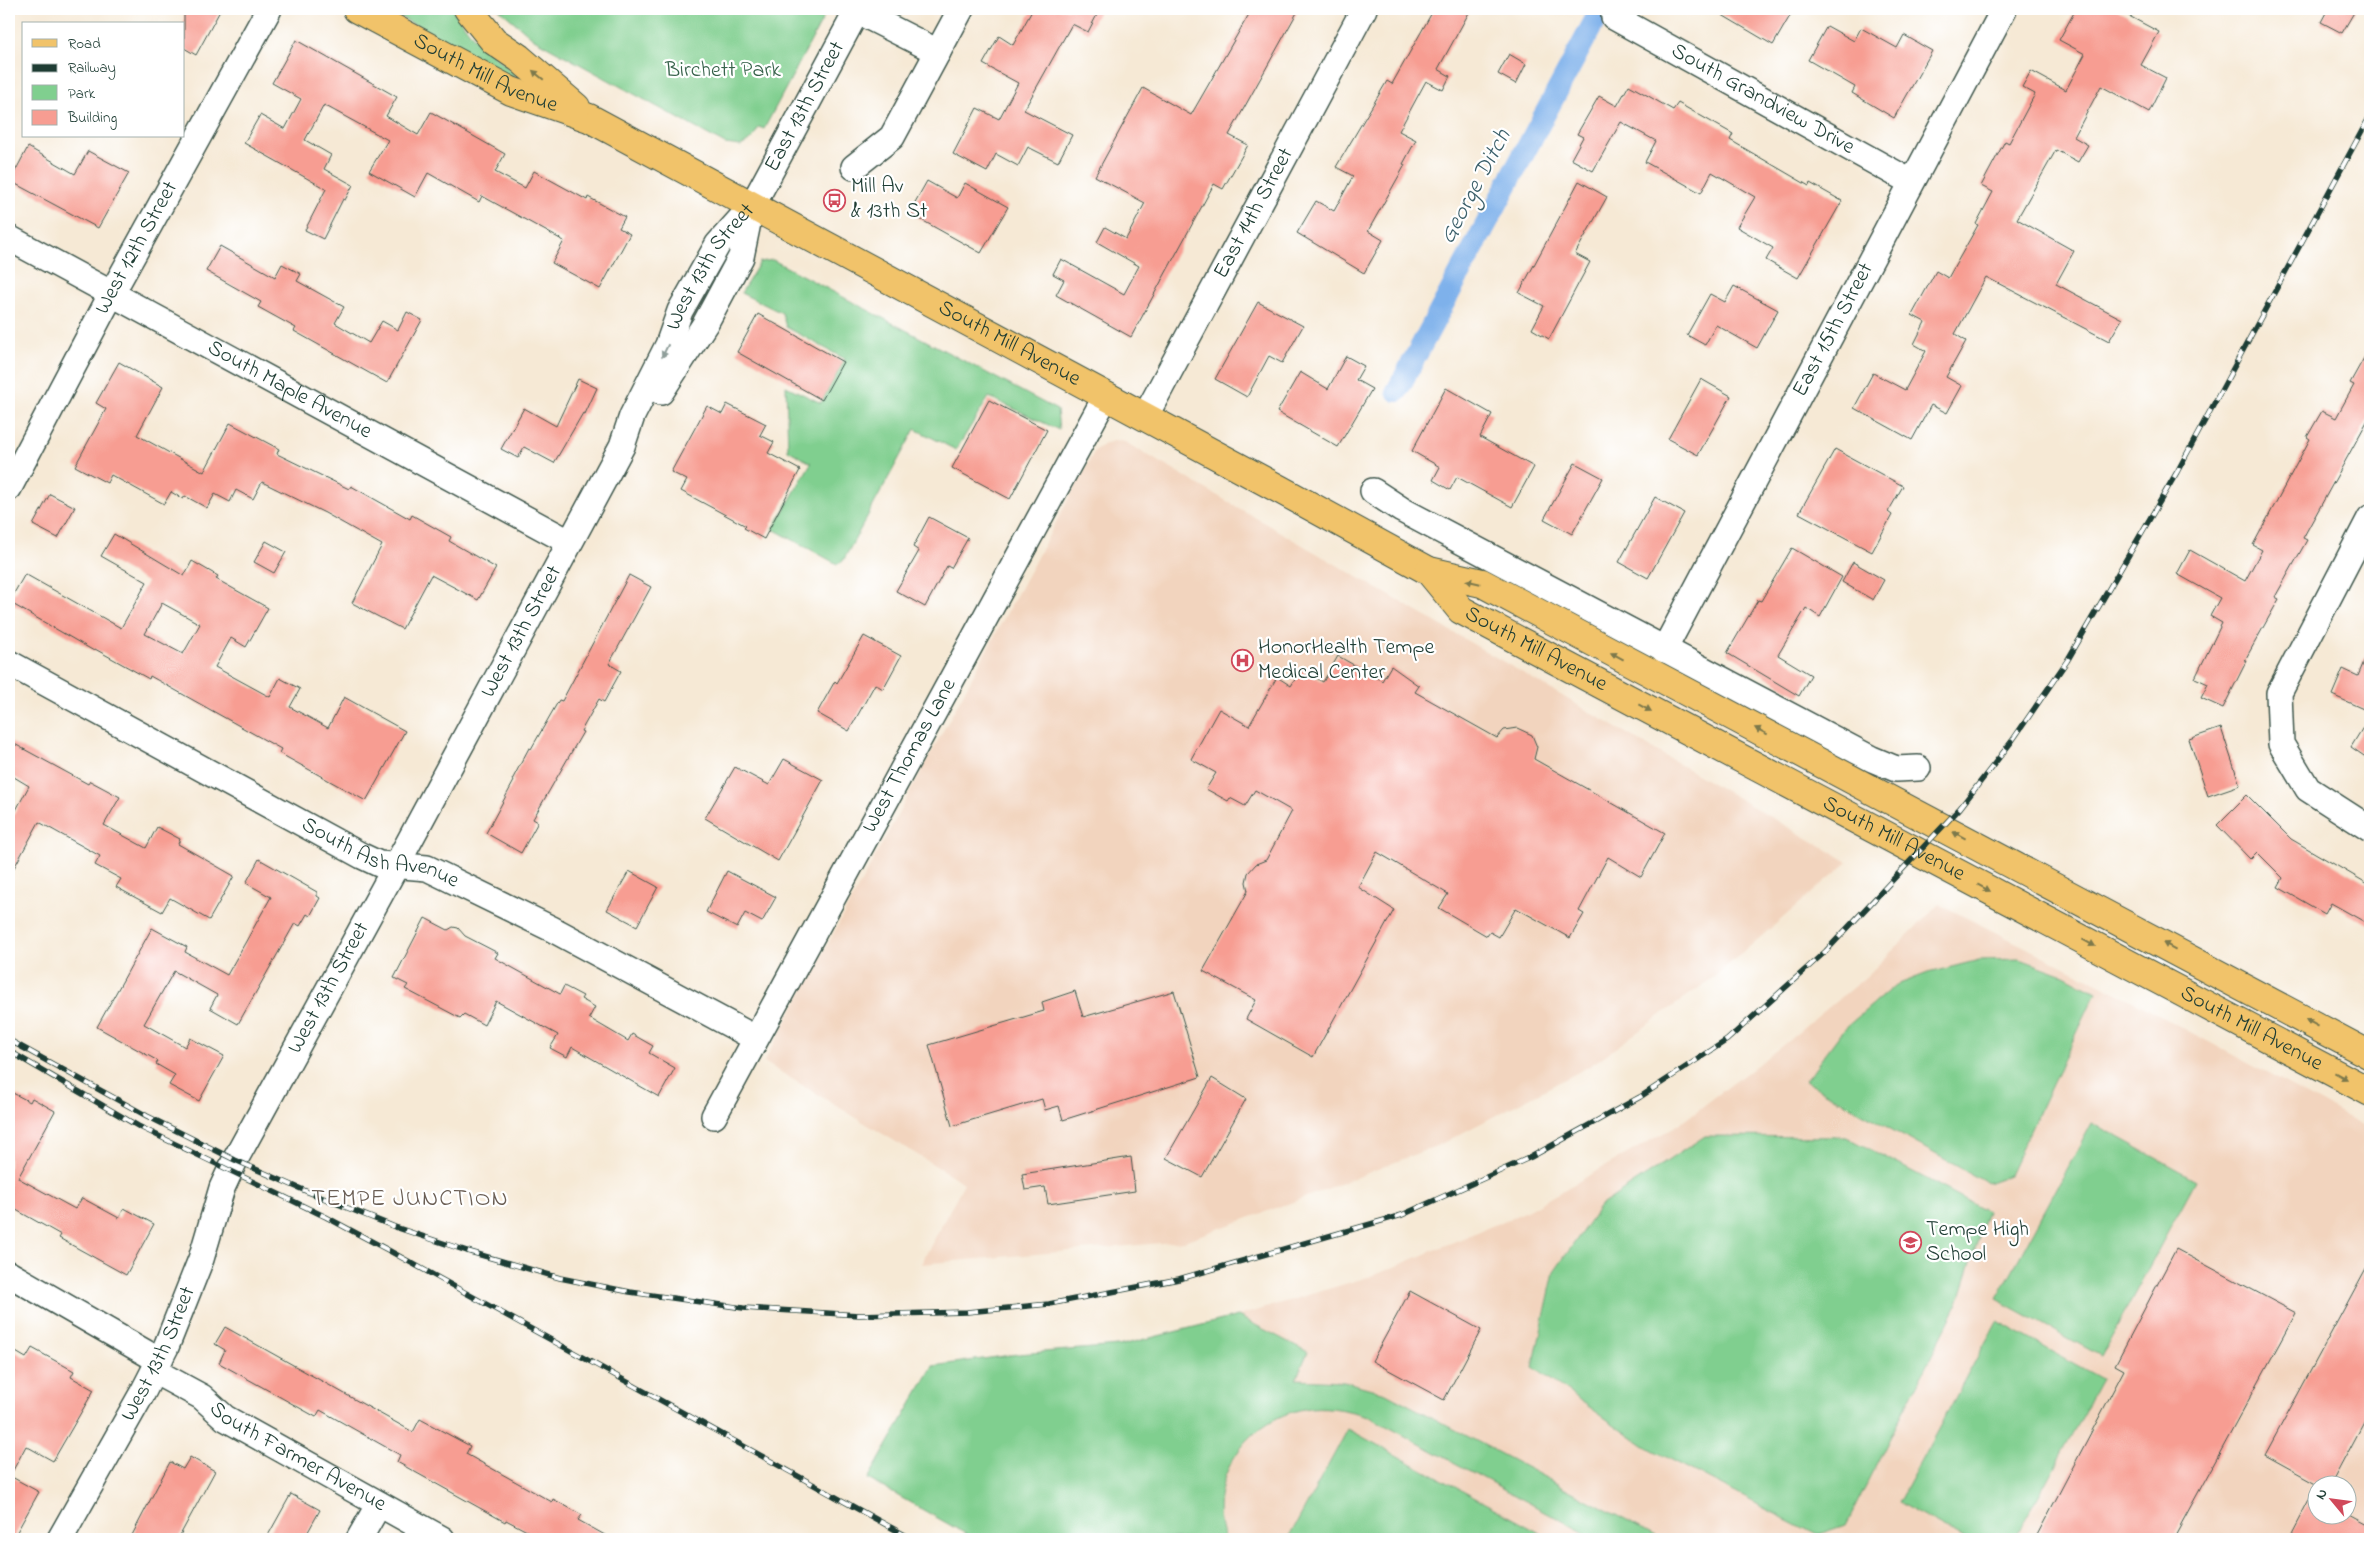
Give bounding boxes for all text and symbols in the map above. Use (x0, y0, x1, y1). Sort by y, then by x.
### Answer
legend (22, 22, 185, 138)
street label: South Mill Avenue (407, 26, 562, 122)
text: Road (68, 33, 101, 55)
street label: East 13th Street (757, 35, 854, 178)
street label: South Grandview Drive (1665, 36, 1860, 164)
park label: Birchett Park (664, 55, 781, 87)
text: Railway (68, 57, 116, 80)
one-way arrow (533, 69, 545, 81)
text: Park (68, 83, 96, 105)
text: Building (67, 107, 117, 130)
water label: George Ditch (1431, 123, 1521, 251)
street label: East 14th Street (1206, 142, 1303, 285)
place label: Mill Av & 13th St (851, 171, 928, 228)
street label: West 12th Street (87, 175, 187, 320)
bus stop icon: Mill Av & 13th St (823, 188, 847, 212)
street label: West 13th Street (658, 196, 763, 335)
street label: East 15th Street (1785, 257, 1883, 403)
street label: South Mill Avenue (932, 292, 1086, 395)
street label: South Maple Avenue (201, 332, 378, 448)
one-way arrow (660, 344, 668, 358)
street label: West 13th Street (473, 560, 571, 704)
one-way arrow (1466, 578, 1481, 586)
street label: South Mill Avenue (1459, 599, 1613, 701)
place label: HonorHealth Tempe Medical Center (1258, 632, 1434, 689)
hospital icon: HonorHealth Tempe Medical Center (1230, 649, 1254, 673)
one-way arrow (1610, 652, 1624, 660)
street label: West Thomas Lane (855, 673, 965, 839)
one-way arrow (1638, 704, 1652, 712)
one-way arrow (1754, 727, 1769, 735)
street label: South Mill Avenue (1816, 788, 1971, 890)
street label: South Ash Avenue (295, 810, 464, 897)
one-way arrow (1952, 831, 1966, 839)
one-way arrow (1976, 884, 1991, 892)
street label: West 13th Street (280, 916, 379, 1060)
one-way arrow (2082, 939, 2096, 947)
one-way arrow (2162, 942, 2175, 951)
street label: South Mill Avenue (2174, 978, 2329, 1080)
one-way arrow (2305, 1019, 2319, 1027)
one-way arrow (2334, 1072, 2348, 1080)
district label: TEMPE JUNCTION (311, 1182, 509, 1217)
place label: Tempe High School (1926, 1214, 2029, 1271)
school or university icon: Tempe High School (1898, 1231, 1922, 1255)
street label: West 13th Street (113, 1281, 205, 1428)
street label: South Farmer Avenue (201, 1394, 392, 1521)
north arrow (2306, 1476, 2356, 1526)
text: N (2310, 1485, 2333, 1504)

